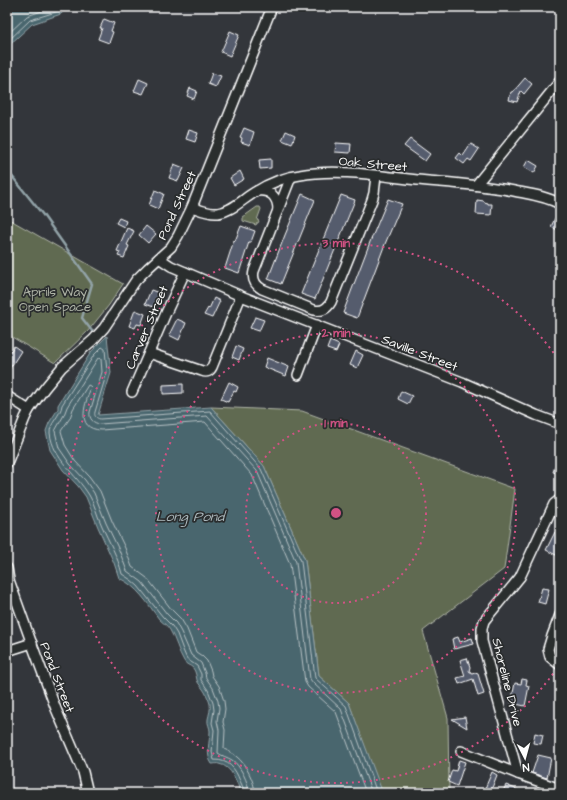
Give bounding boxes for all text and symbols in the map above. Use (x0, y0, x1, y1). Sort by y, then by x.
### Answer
street label: Oak Street (338, 152, 409, 176)
street label: Pond Street (153, 167, 201, 243)
text: 3 min (321, 235, 350, 252)
street label: Carver Street (121, 282, 173, 372)
park label: Aprils Way Open Space (19, 283, 91, 316)
text: 2 min (321, 325, 350, 342)
street label: Saville Street (379, 330, 461, 376)
text: 1 min (324, 415, 348, 432)
centre of rings (329, 506, 343, 520)
water label: Long Pond (156, 507, 227, 527)
street label: Shoreline Drive (487, 636, 527, 728)
street label: Pond Street (35, 640, 79, 716)
north arrow (505, 738, 545, 778)
text: N (522, 760, 530, 775)

